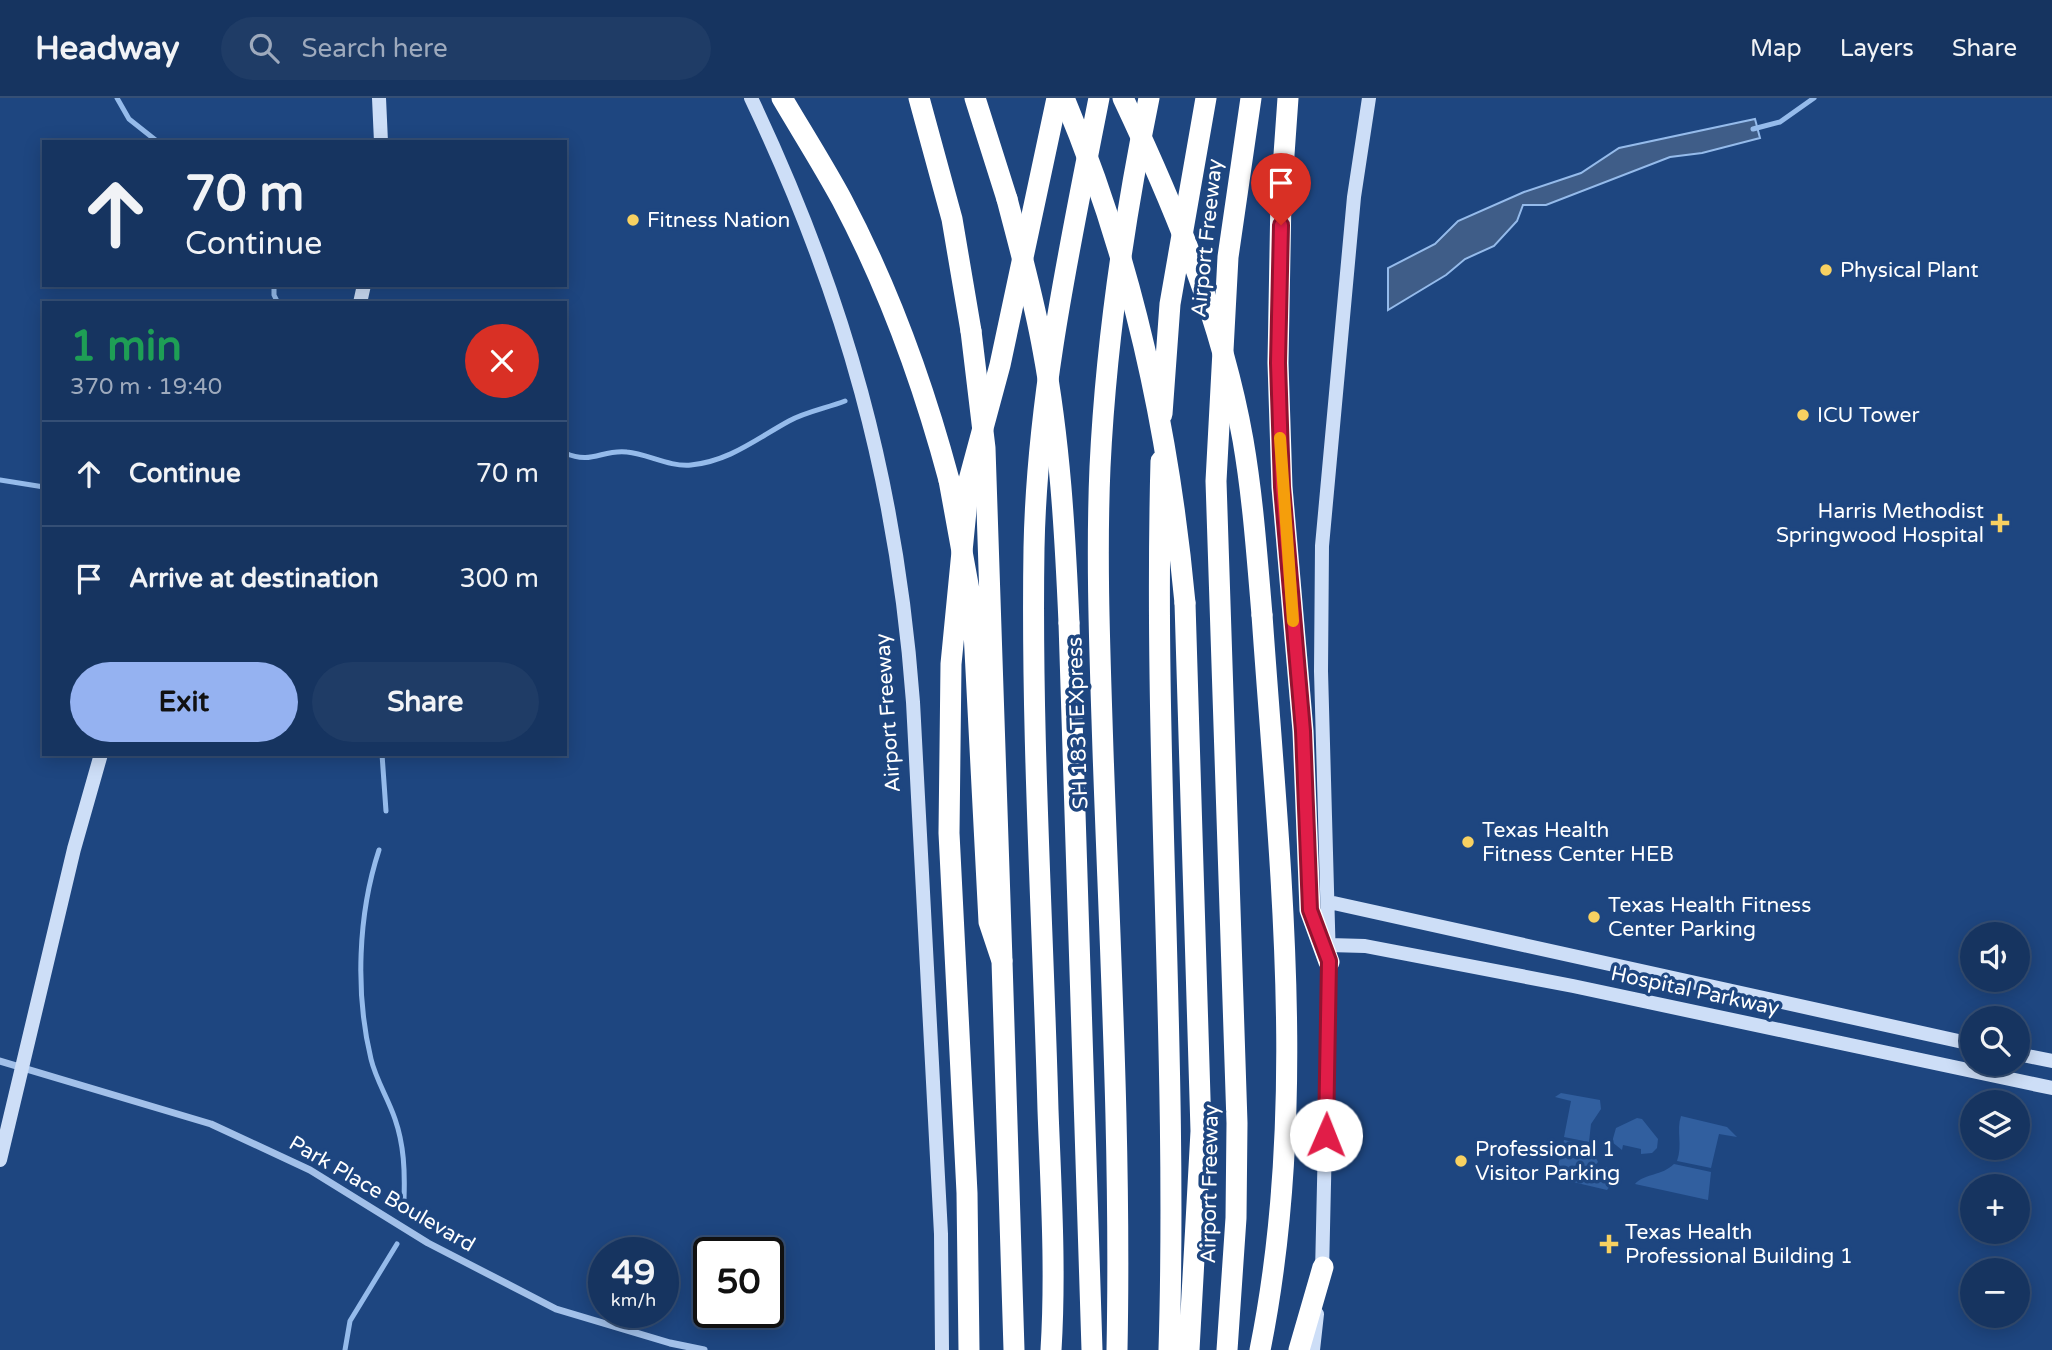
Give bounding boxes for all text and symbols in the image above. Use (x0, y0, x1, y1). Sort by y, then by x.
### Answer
search box (221, 17, 711, 80)
text: Headway (35, 29, 179, 68)
icon: search (245, 29, 283, 67)
text: Search here (301, 33, 448, 64)
text: Map (1750, 34, 1802, 63)
text: Layers (1840, 34, 1914, 63)
text: Share (1952, 34, 2017, 63)
pin (1251, 153, 1311, 225)
street label: Airport Freeway (1186, 157, 1228, 319)
icon: arrive (1262, 164, 1300, 202)
text: 70 m (185, 165, 304, 224)
icon: ahead (70, 168, 161, 259)
place label: Fitness Nation (647, 208, 790, 233)
marker: Fitness Nation (625, 212, 641, 228)
text: Continue (185, 225, 322, 263)
place label: Physical Plant (1840, 258, 1978, 283)
marker: Physical Plant (1818, 262, 1834, 278)
text: 1 min (70, 321, 182, 372)
button: close (465, 324, 539, 398)
text: 370 m · 19:40 (70, 373, 222, 401)
place label: ICU Tower (1817, 403, 1919, 428)
marker: ICU Tower (1795, 407, 1811, 423)
icon: ahead (70, 455, 108, 493)
text: Continue (129, 458, 241, 489)
text: 70 m (476, 458, 539, 489)
place label: Harris Methodist Springwood Hospital (1776, 499, 1984, 548)
marker: Harris Methodist Springwood Hospital (1990, 513, 2010, 533)
icon: arrive (70, 560, 108, 598)
text: Arrive at destination (129, 563, 379, 594)
text: 300 m (459, 563, 539, 594)
street label: Airport Freeway (870, 633, 906, 793)
street label: SH 183 TEXpress (1062, 636, 1094, 810)
button: Exit (70, 662, 298, 742)
button: Share (312, 662, 539, 742)
place label: Texas Health Fitness Center HEB (1482, 818, 1674, 867)
marker: Texas Health Fitness Center HEB (1460, 834, 1476, 850)
place label: Texas Health Fitness Center Parking (1608, 893, 1811, 942)
marker: Texas Health Fitness Center Parking (1586, 909, 1602, 925)
map controls (1960, 922, 2030, 1328)
button: sound (1960, 922, 2030, 992)
street label: Hospital Parkway (1608, 961, 1782, 1021)
button: search (1960, 1006, 2030, 1076)
button: layers (1960, 1090, 2030, 1160)
position arrow (1289, 1098, 1363, 1172)
street label: Airport Freeway (1196, 1104, 1224, 1264)
street label: Park Place Boulevard (285, 1131, 479, 1257)
place label: Professional 1 Visitor Parking (1475, 1137, 1620, 1186)
marker: Professional 1 Visitor Parking (1453, 1153, 1469, 1169)
button: + (1960, 1174, 2030, 1244)
place label: Texas Health Professional Building 1 (1625, 1220, 1853, 1269)
marker: Texas Health Professional Building 1 (1599, 1234, 1619, 1254)
speed limit sign: 50 (693, 1237, 784, 1328)
text: 49 (612, 1252, 655, 1294)
button: − (1960, 1258, 2030, 1328)
text: km/h (611, 1289, 656, 1311)

